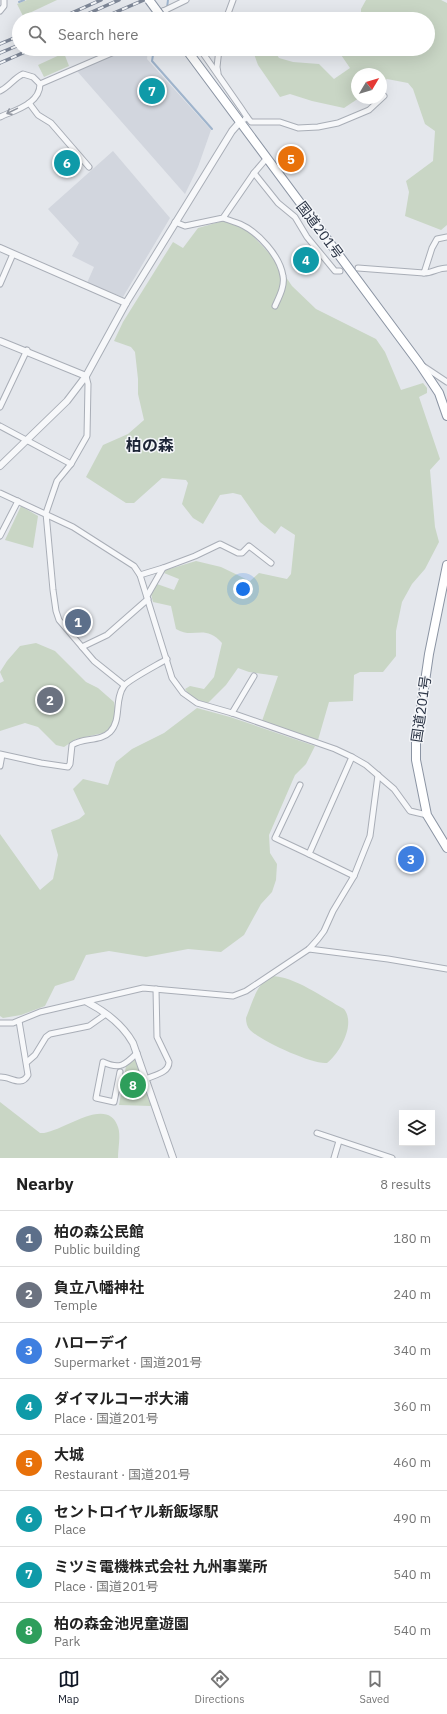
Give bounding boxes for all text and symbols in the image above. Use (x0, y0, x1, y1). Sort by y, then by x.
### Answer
search box (12, 12, 435, 56)
icon: search (26, 23, 48, 45)
text: Search here (58, 25, 138, 44)
north arrow (351, 68, 387, 104)
pin: 7 (139, 76, 165, 106)
one-way arrow (6, 108, 18, 115)
pin: 5 (278, 144, 304, 174)
pin: 6 (54, 148, 80, 178)
street label: 国道201号 (293, 198, 347, 262)
pin: 4 (293, 245, 319, 275)
district label: 柏の森 (126, 435, 174, 455)
your location (233, 579, 253, 599)
pin: 1 (65, 607, 91, 637)
street label: 国道201号 (407, 674, 435, 744)
pin: 2 (37, 685, 63, 715)
pin: 3 (398, 844, 424, 874)
pin: 8 (120, 1070, 146, 1100)
map controls (399, 1110, 435, 1146)
button: layers (399, 1110, 435, 1146)
text: Nearby (16, 1173, 74, 1195)
text: 8 results (380, 1176, 431, 1193)
text: 柏の森公民館 (54, 1222, 144, 1241)
text: 1 (25, 1230, 33, 1247)
text: 180 m (393, 1230, 431, 1247)
text: Public building (54, 1241, 140, 1258)
text: 負立八幡神社 (54, 1278, 144, 1297)
text: 2 (25, 1286, 33, 1303)
text: 240 m (393, 1286, 431, 1303)
text: Temple (54, 1297, 97, 1314)
text: ハローデイ (54, 1333, 129, 1352)
text: 3 (25, 1342, 33, 1359)
text: 340 m (393, 1342, 431, 1359)
text: Supermarket · 国道201号 (54, 1354, 203, 1371)
text: ダイマルコーポ大浦 (54, 1389, 189, 1408)
text: 4 (25, 1398, 33, 1415)
text: 360 m (393, 1398, 431, 1415)
text: Place · 国道201号 (54, 1410, 159, 1427)
text: 大城 (54, 1445, 84, 1464)
text: 5 (25, 1454, 33, 1471)
text: 460 m (393, 1454, 431, 1471)
text: Restaurant · 国道201号 (54, 1466, 191, 1483)
text: セントロイヤル新飯塚駅 (54, 1502, 219, 1521)
text: 6 (25, 1510, 33, 1527)
text: 490 m (393, 1510, 431, 1527)
text: Place (54, 1521, 86, 1538)
text: ミツミ電機株式会社 九州事業所 (54, 1557, 268, 1576)
text: 7 (25, 1566, 33, 1583)
text: 540 m (393, 1566, 431, 1583)
text: Place · 国道201号 (54, 1578, 159, 1595)
text: 柏の森金池児童遊園 (54, 1614, 189, 1633)
text: 8 (25, 1622, 33, 1639)
text: 540 m (393, 1622, 431, 1639)
text: Park (54, 1633, 80, 1650)
tab: Map (58, 1668, 80, 1706)
tab: Directions (195, 1668, 245, 1706)
tab: Saved (360, 1668, 389, 1706)

